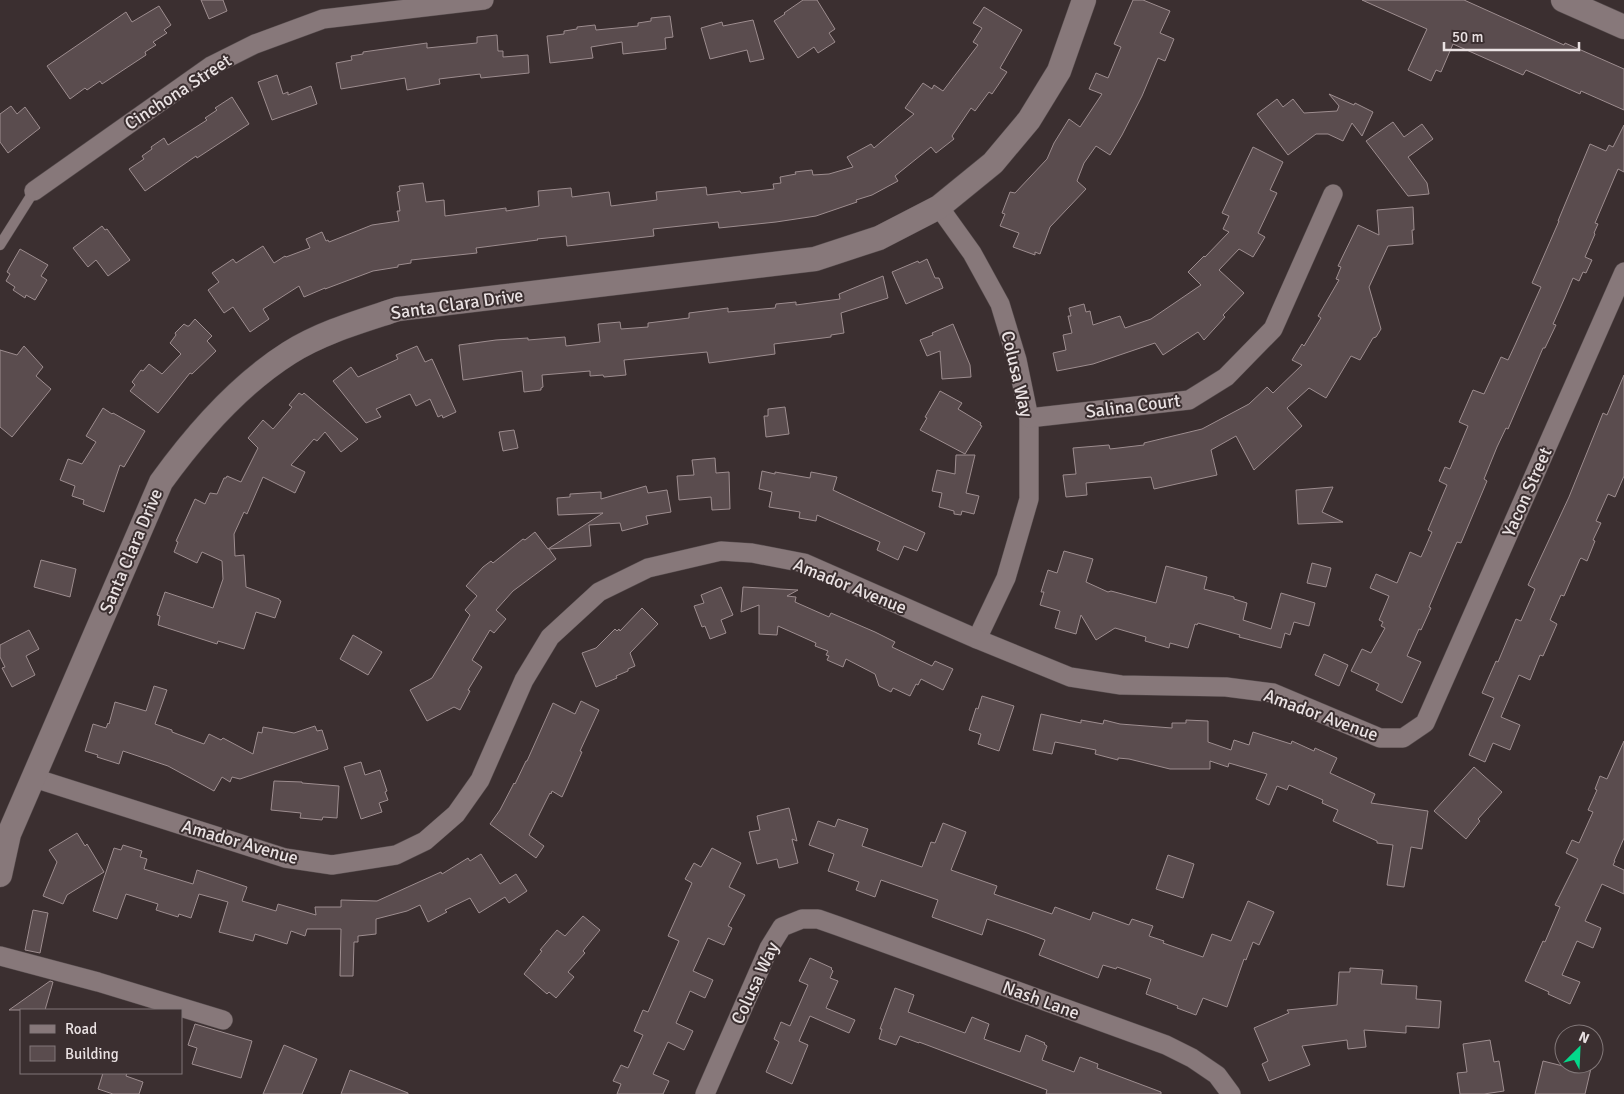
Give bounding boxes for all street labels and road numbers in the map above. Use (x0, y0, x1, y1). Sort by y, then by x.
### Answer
street label: Cinchona Street (120, 49, 236, 135)
street label: Santa Clara Drive (389, 284, 525, 324)
street label: Colusa Way (996, 329, 1038, 420)
street label: Salina Court (1084, 389, 1182, 423)
street label: Yacon Street (1497, 444, 1557, 540)
street label: Santa Clara Drive (95, 485, 167, 617)
street label: Amador Avenue (790, 553, 910, 619)
street label: Amador Avenue (1261, 684, 1381, 746)
street label: Amador Avenue (179, 815, 301, 869)
street label: Colusa Way (726, 938, 784, 1028)
street label: Nash Lane (1000, 976, 1082, 1024)

